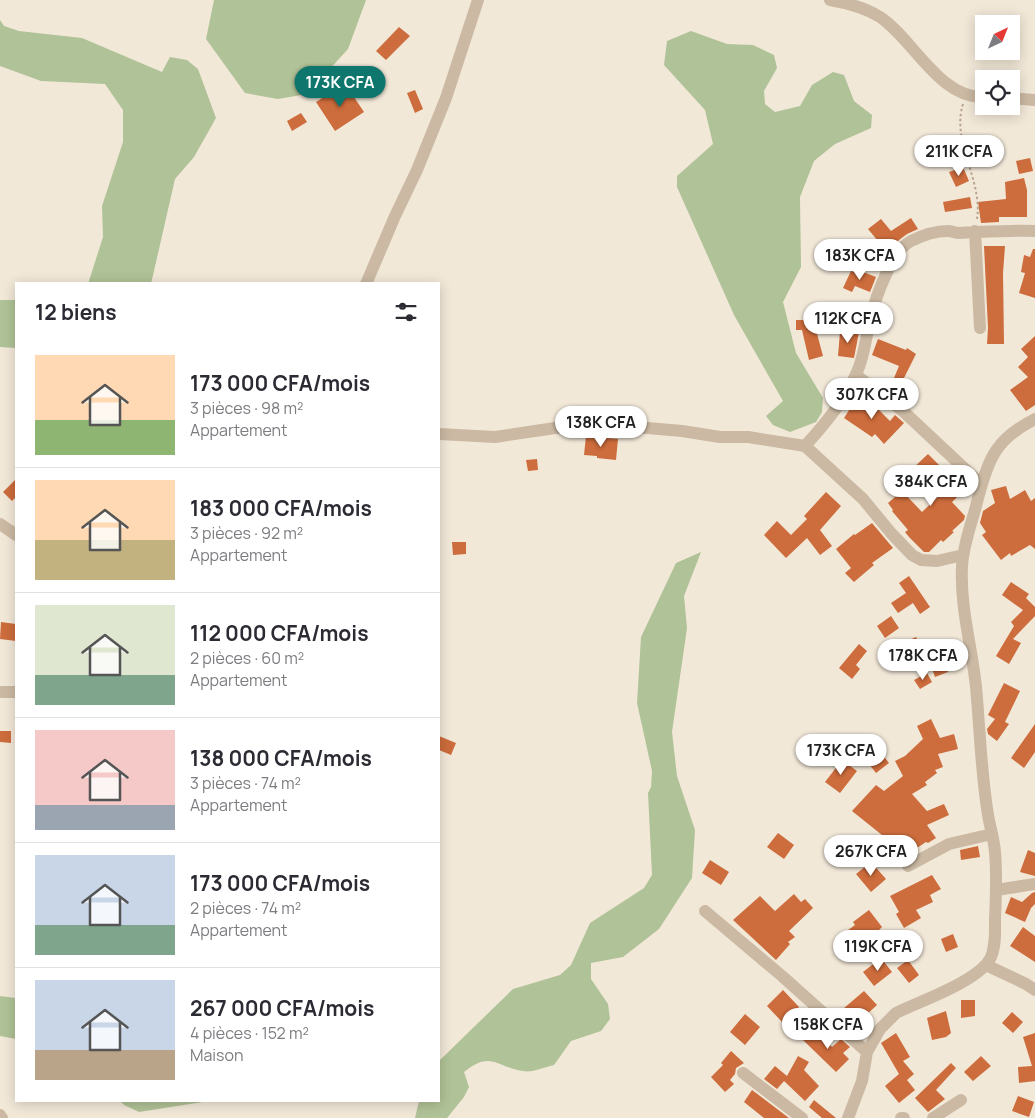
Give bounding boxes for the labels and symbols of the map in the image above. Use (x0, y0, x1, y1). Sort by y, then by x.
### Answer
north arrow (975, 15, 1020, 60)
pin: 173K CFA (288, 66, 392, 108)
pin: 211K CFA (907, 134, 1011, 177)
pin: 183K CFA (808, 238, 912, 281)
pin: 112K CFA (796, 302, 900, 344)
pin: 307K CFA (820, 378, 924, 420)
pin: 138K CFA (549, 406, 653, 448)
pin: 384K CFA (879, 464, 983, 507)
pin: 178K CFA (871, 638, 975, 681)
pin: 173K CFA (789, 734, 893, 776)
pin: 267K CFA (819, 834, 923, 877)
pin: 119K CFA (826, 930, 930, 972)
pin: 158K CFA (776, 1008, 880, 1050)

